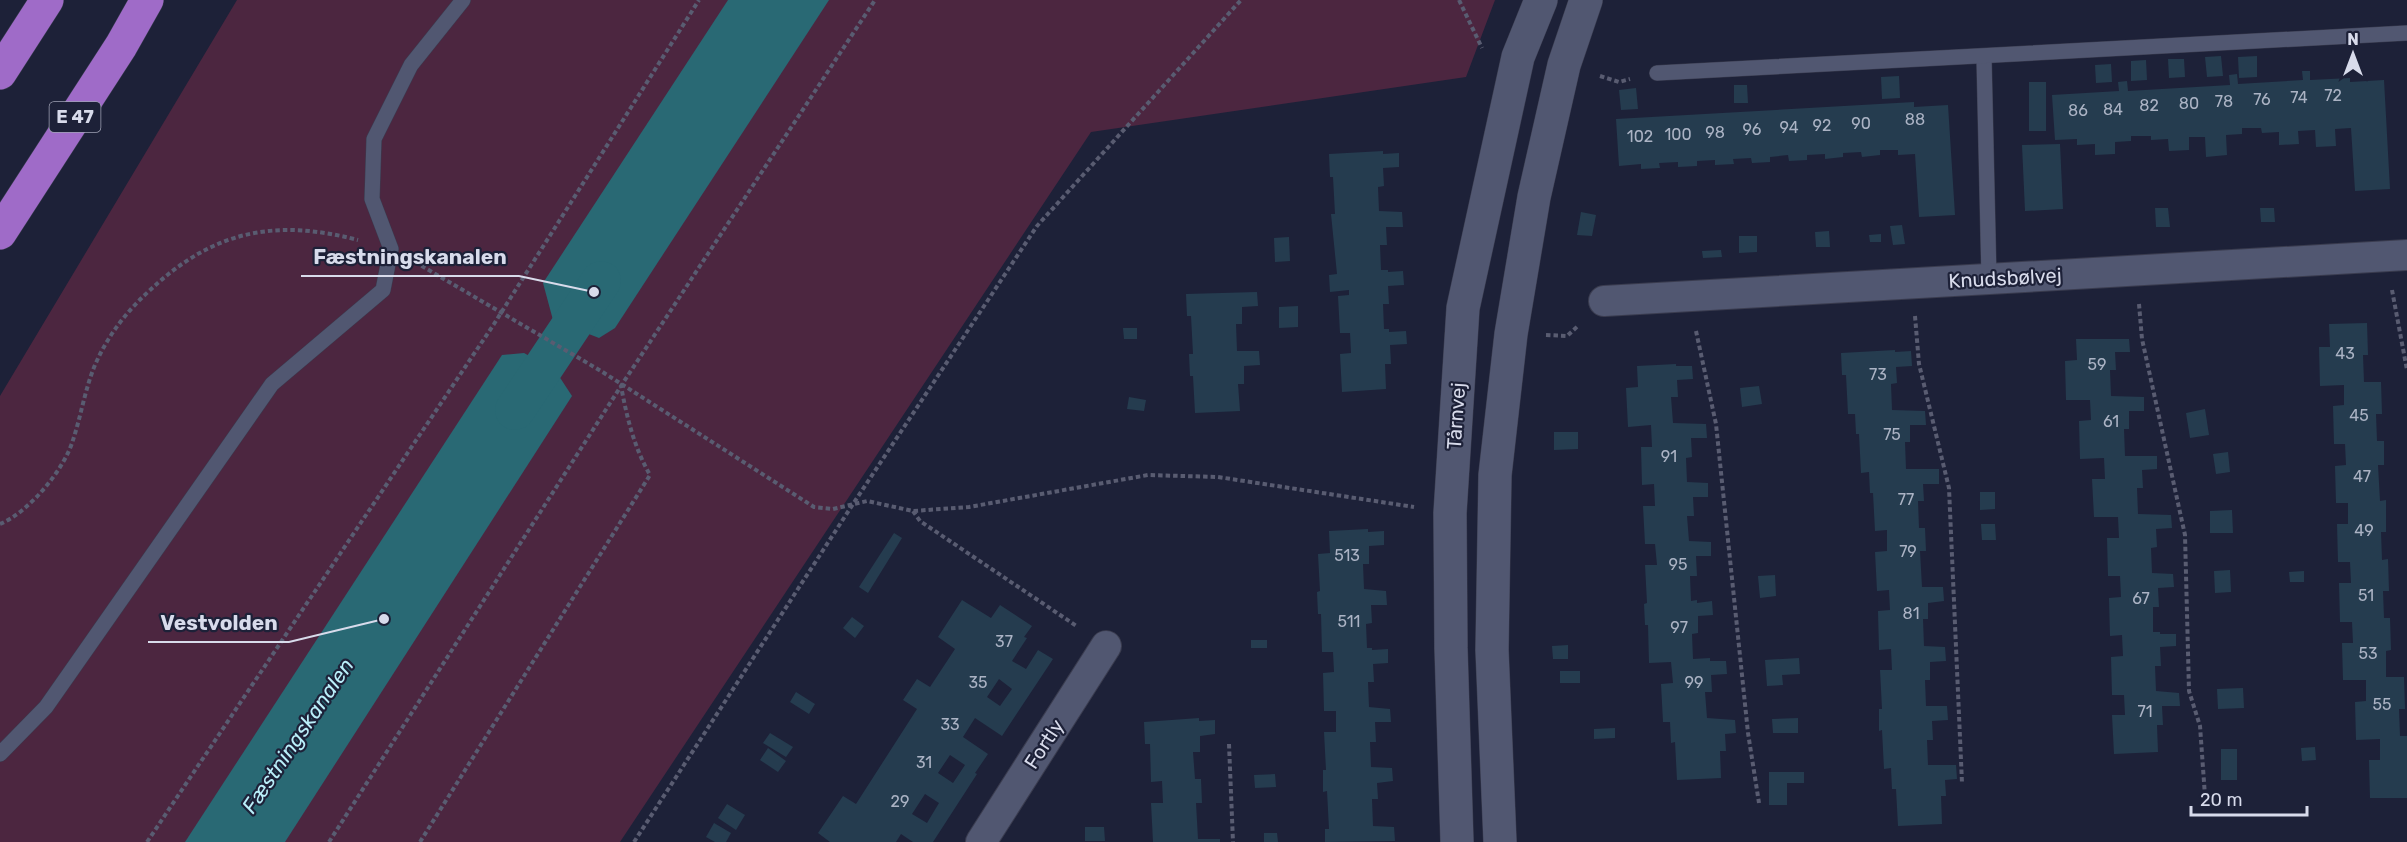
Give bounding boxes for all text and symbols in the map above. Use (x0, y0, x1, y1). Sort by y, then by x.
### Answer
north arrow (2323, 24, 2383, 84)
text: N (2347, 30, 2359, 49)
house number: 72 (2324, 86, 2342, 105)
house number: 74 (2290, 88, 2308, 107)
house number: 76 (2253, 90, 2271, 109)
house number: 78 (2215, 92, 2233, 111)
house number: 80 (2179, 94, 2199, 113)
house number: 82 (2139, 96, 2159, 115)
house number: 84 (2103, 100, 2123, 119)
house number: 86 (2068, 101, 2088, 120)
road number: E 47 (50, 102, 100, 132)
house number: 88 (1905, 110, 1925, 129)
house number: 90 (1851, 114, 1871, 133)
house number: 92 (1813, 116, 1831, 135)
house number: 94 (1779, 118, 1799, 137)
house number: 96 (1743, 120, 1762, 139)
house number: 98 (1705, 123, 1725, 142)
house number: 100 (1664, 125, 1692, 144)
house number: 102 (1627, 127, 1653, 146)
callout: Fæstningskanalen (301, 237, 519, 276)
text: Fæstningskanalen (313, 244, 507, 269)
street label: Knudsbølvej (1948, 263, 2062, 293)
house number: 43 (2335, 344, 2355, 363)
house number: 59 (2088, 355, 2107, 374)
house number: 73 (1869, 365, 1887, 384)
street label: Tårnvej (1442, 382, 1470, 450)
house number: 45 (2349, 406, 2369, 425)
house number: 61 (2103, 412, 2119, 431)
house number: 75 (1883, 425, 1901, 444)
house number: 91 (1661, 447, 1677, 466)
house number: 47 (2353, 467, 2371, 486)
house number: 77 (1898, 490, 1914, 509)
house number: 49 (2354, 521, 2374, 540)
house number: 79 (1899, 542, 1917, 561)
house number: 513 (1334, 546, 1360, 565)
house number: 95 (1669, 555, 1688, 574)
house number: 51 (2358, 586, 2374, 605)
house number: 67 (2132, 589, 2150, 608)
callout: Vestvolden (148, 603, 289, 642)
house number: 81 (1902, 604, 1920, 623)
text: Vestvolden (160, 610, 278, 635)
house number: 511 (1338, 612, 1360, 631)
house number: 97 (1670, 618, 1688, 637)
house number: 37 (995, 632, 1013, 651)
house number: 53 (2358, 644, 2378, 663)
water label: Fæstningskanalen (237, 654, 359, 818)
house number: 35 (968, 673, 988, 692)
house number: 99 (1685, 673, 1703, 692)
house number: 55 (2372, 695, 2392, 714)
house number: 71 (2137, 702, 2153, 721)
house number: 33 (940, 715, 960, 734)
street label: Fortly (1019, 715, 1069, 773)
house number: 31 (916, 753, 932, 772)
scale bar (2191, 779, 2306, 817)
text: 20 m (2200, 789, 2242, 811)
house number: 29 (891, 792, 909, 811)

